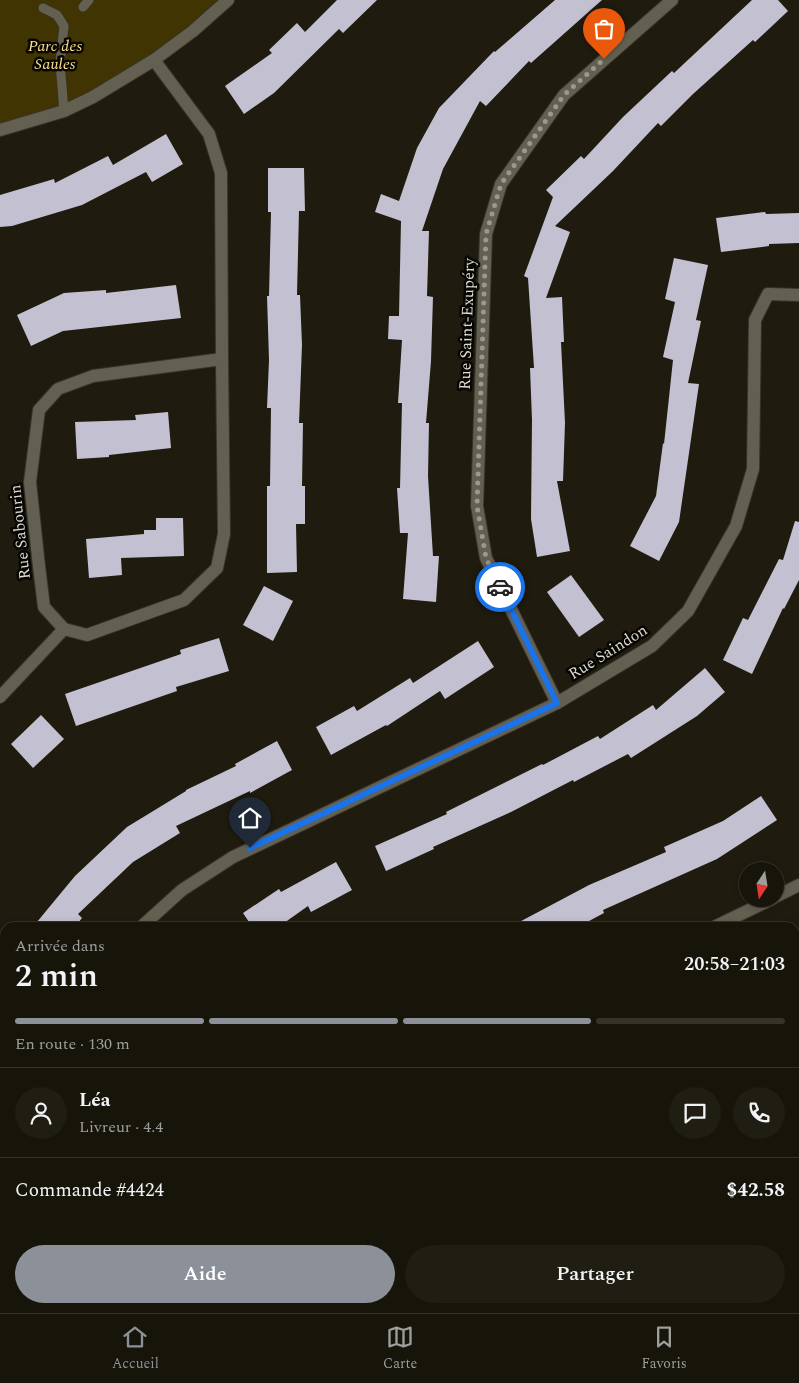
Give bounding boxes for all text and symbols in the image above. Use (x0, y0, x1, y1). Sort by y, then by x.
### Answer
pin (583, 8, 625, 59)
icon: bag (590, 15, 618, 43)
park label: Parc des Saules (28, 34, 82, 76)
street label: Rue Saint-Exupéry (453, 256, 481, 390)
street label: Rue Sabourin (3, 483, 37, 581)
courier (475, 562, 525, 612)
icon: car (486, 573, 514, 601)
street label: Rue Saindon (564, 618, 652, 686)
pin (229, 797, 271, 848)
icon: home (236, 804, 264, 832)
north arrow (739, 862, 784, 908)
map controls (739, 862, 784, 907)
text: Arrivée dans (15, 934, 105, 958)
text: 20:58–21:03 (684, 950, 785, 979)
text: 2 min (15, 952, 98, 1001)
text: En route · 130 m (15, 1032, 130, 1056)
text: Léa (79, 1086, 111, 1115)
button: person (15, 1087, 67, 1139)
button: chat (669, 1087, 721, 1139)
button: phone (733, 1087, 785, 1139)
text: Livreur · 4.4 (79, 1115, 163, 1139)
text: Commande #4424 (15, 1176, 164, 1205)
text: $42.58 (727, 1176, 785, 1205)
button: Aide (15, 1245, 395, 1303)
button: Partager (405, 1245, 785, 1303)
tab: Accueil (112, 1323, 159, 1374)
tab: Carte (383, 1323, 417, 1374)
tab: Favoris (641, 1323, 687, 1374)

